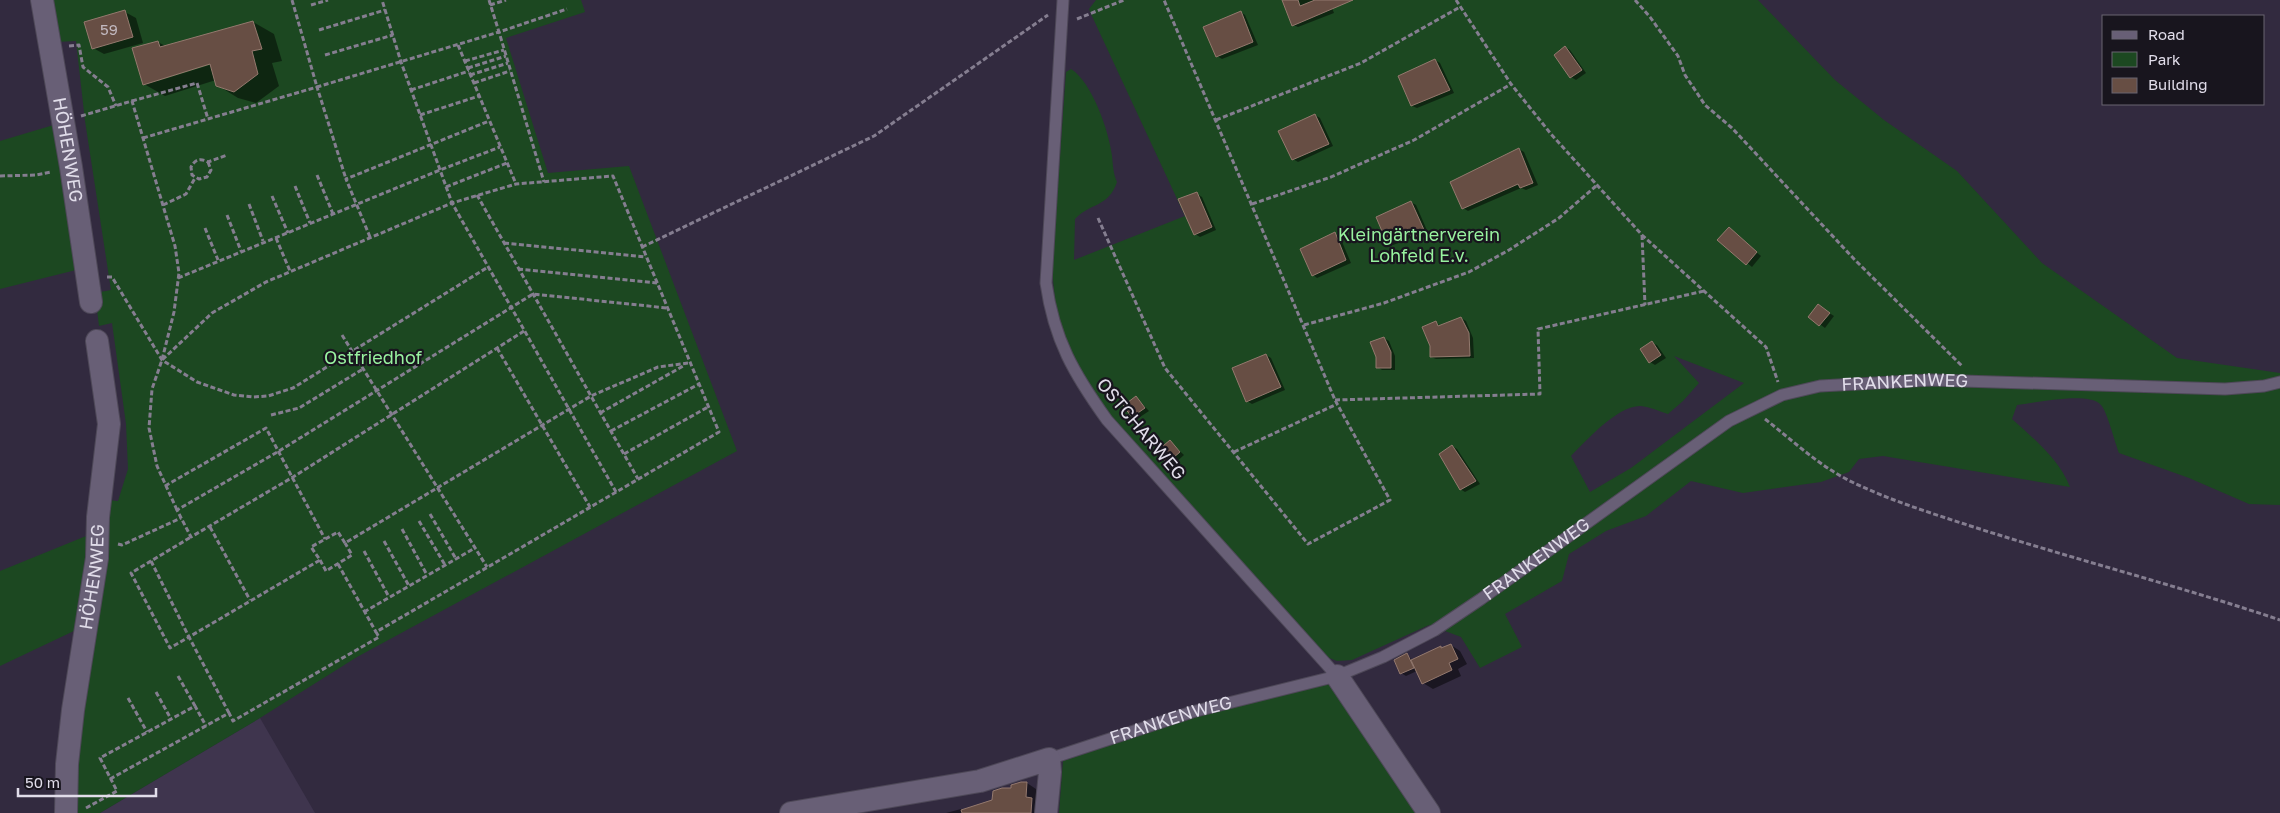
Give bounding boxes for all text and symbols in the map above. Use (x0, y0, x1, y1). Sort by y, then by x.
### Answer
legend (2102, 15, 2265, 105)
house number: 59 (100, 20, 118, 38)
text: Road (2148, 25, 2185, 43)
text: Park (2148, 50, 2181, 68)
text: Building (2148, 75, 2208, 93)
street label: HÖHENWEG (49, 95, 88, 204)
park label: Kleingärtnerverein Lohfeld E.v. (1338, 223, 1500, 266)
park label: Ostfriedhof (324, 346, 423, 368)
street label: FRANKENWEG (1841, 368, 1968, 395)
street label: OSTCHARWEG (1093, 373, 1191, 484)
street label: FRANKENWEG (1478, 513, 1594, 604)
street label: HÖHENWEG (74, 524, 108, 631)
street label: FRANKENWEG (1107, 691, 1234, 748)
scale bar (18, 766, 155, 798)
text: 50 m (25, 773, 60, 791)

